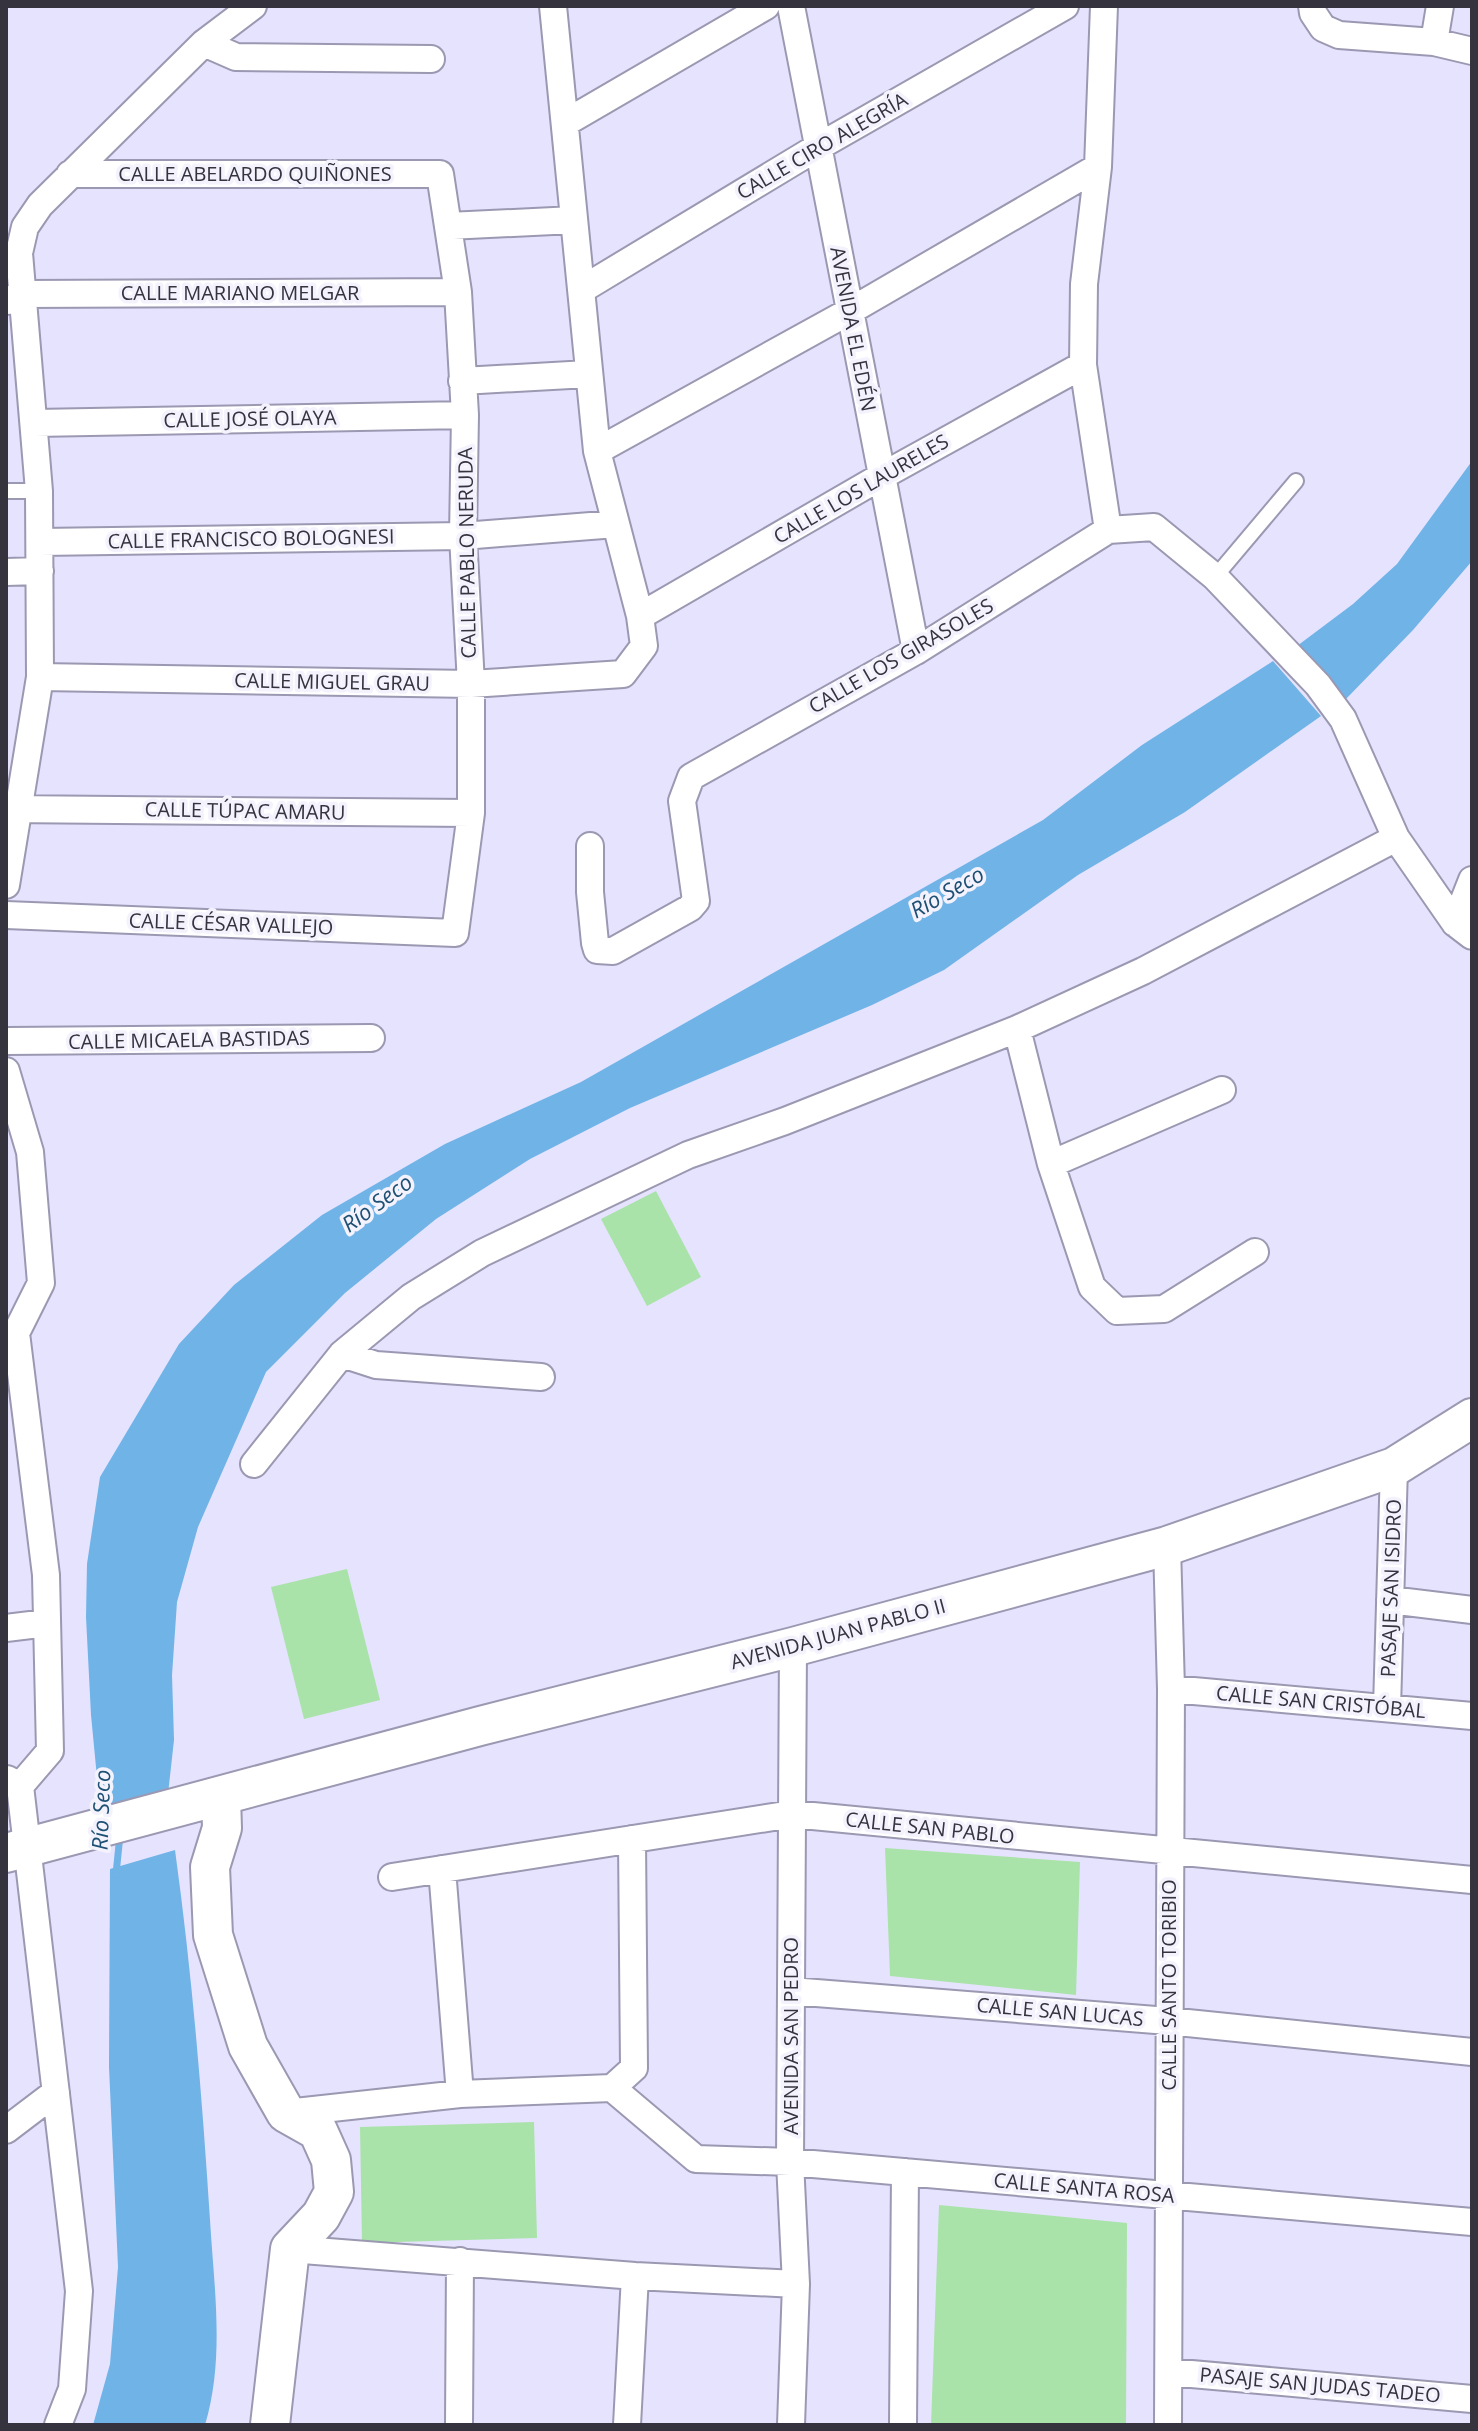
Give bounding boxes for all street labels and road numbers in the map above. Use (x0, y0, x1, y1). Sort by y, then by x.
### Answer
street label: CALLE CIRO ALEGRÍA (731, 85, 912, 206)
street label: CALLE ABELARDO QUIÑONES (118, 160, 392, 187)
street label: AVENIDA EL EDÉN (824, 244, 883, 414)
street label: CALLE MARIANO MELGAR (121, 279, 360, 306)
street label: CALLE JOSÉ OLAYA (163, 403, 337, 434)
street label: CALLE LOS LAURELES (768, 427, 953, 550)
street label: CALLE PABLO NERUDA (451, 447, 482, 659)
street label: CALLE FRANCISCO BOLOGNESI (107, 522, 395, 555)
street label: CALLE LOS GIRASOLES (804, 592, 998, 719)
street label: CALLE MIGUEL GRAU (234, 666, 430, 697)
street label: CALLE TÚPAC AMARU (144, 795, 346, 826)
street label: CALLE CÉSAR VALLEJO (128, 906, 334, 941)
street label: CALLE MICAELA BASTIDAS (68, 1024, 310, 1055)
street label: PASAJE SAN ISIDRO (1374, 1498, 1407, 1678)
street label: AVENIDA JUAN PABLO II (727, 1592, 948, 1675)
street label: CALLE SAN CRISTÓBAL (1215, 1679, 1427, 1724)
street label: CALLE SAN PABLO (844, 1805, 1016, 1850)
street label: CALLE SANTO TORIBIO (1155, 1879, 1182, 2091)
street label: AVENIDA SAN PEDRO (777, 1937, 804, 2135)
street label: CALLE SAN LUCAS (975, 1991, 1145, 2032)
street label: CALLE SANTA ROSA (992, 2166, 1176, 2209)
street label: PASAJE SAN JUDAS TADEO (1198, 2361, 1442, 2408)

